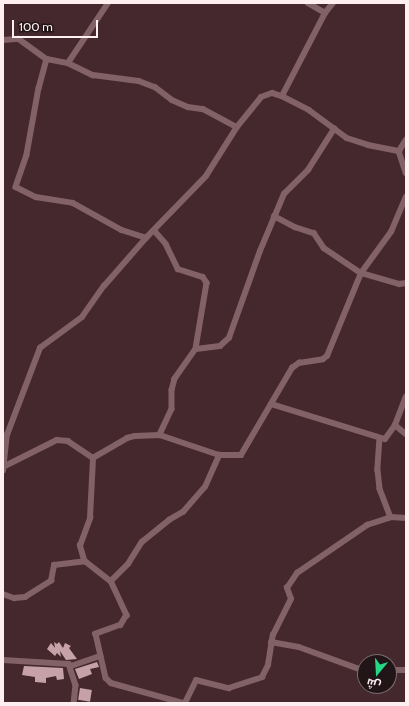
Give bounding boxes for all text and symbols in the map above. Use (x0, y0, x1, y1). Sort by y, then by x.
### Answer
scale bar (14, 12, 100, 38)
text: 100 m (19, 19, 53, 34)
north arrow (357, 654, 397, 694)
text: ش (365, 676, 382, 693)

